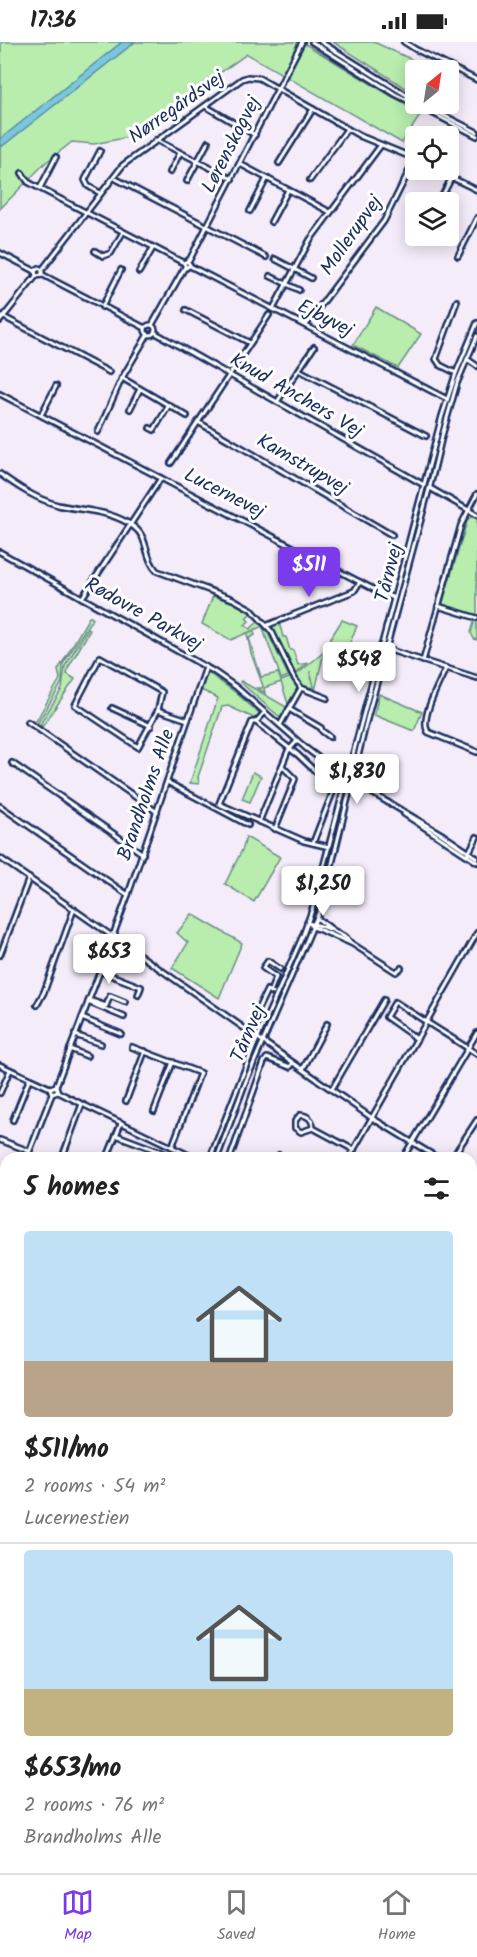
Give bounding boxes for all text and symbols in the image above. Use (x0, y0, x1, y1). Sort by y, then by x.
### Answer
text: 17:36 (30, 4, 76, 39)
north arrow (405, 60, 459, 114)
map controls (405, 60, 459, 246)
street label: Nørregårdsvej (122, 62, 233, 153)
street label: Lørenskogvej (194, 90, 271, 199)
button: locate (405, 126, 459, 180)
street label: Mollerupvej (313, 188, 392, 283)
button: layers (405, 192, 459, 246)
street label: Ejbyvej (291, 291, 359, 347)
street label: Knud Anchers Vej (223, 345, 369, 448)
street label: Kamstrupvej (250, 426, 355, 505)
street label: Lucernevej (178, 460, 271, 528)
street label: Tårnvej (367, 539, 413, 606)
pin: $511 (273, 547, 345, 598)
text: $511 (292, 550, 326, 582)
street label: Rødovre Parkvej (78, 569, 209, 661)
pin: $548 (323, 642, 395, 693)
text: $548 (337, 645, 381, 677)
street label: Brandholms Alle (109, 725, 185, 865)
pin: $1,830 (308, 754, 406, 805)
text: $1,830 (329, 757, 385, 789)
pin: $1,250 (274, 866, 372, 917)
text: $1,250 (295, 869, 351, 901)
pin: $653 (73, 934, 145, 985)
text: $653 (87, 937, 131, 969)
street label: Tårnvej (223, 999, 276, 1068)
text: 5 homes (24, 1167, 120, 1209)
icon: filters (420, 1172, 453, 1205)
icon: home (185, 1270, 293, 1378)
text: $511/mo (24, 1429, 109, 1471)
text: 2 rooms · 54 m² (24, 1471, 165, 1503)
text: Lucernestien (24, 1503, 129, 1535)
icon: home (185, 1589, 293, 1697)
text: $653/mo (24, 1748, 121, 1790)
text: 2 rooms · 76 m² (24, 1790, 164, 1822)
text: Brandholms Alle (24, 1822, 161, 1854)
tab: Map (61, 1886, 94, 1947)
tab: Saved (217, 1886, 255, 1947)
tab: Home (378, 1886, 416, 1947)

